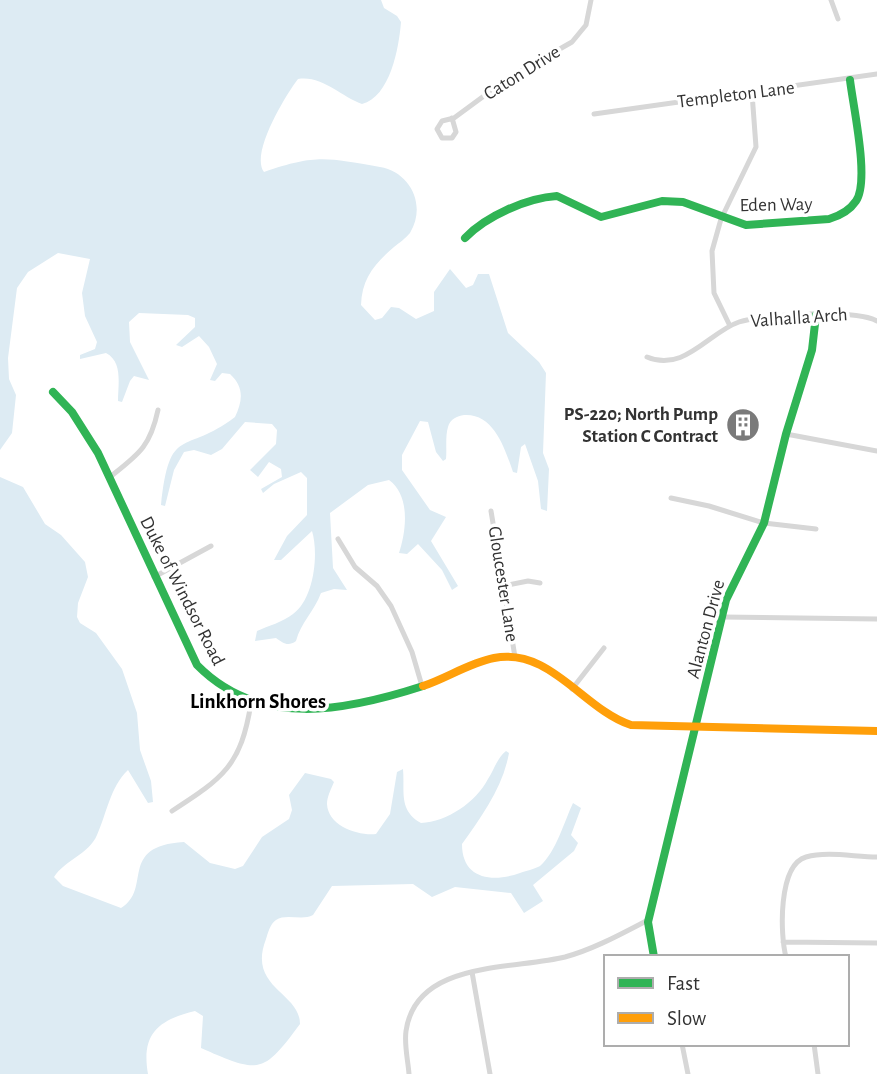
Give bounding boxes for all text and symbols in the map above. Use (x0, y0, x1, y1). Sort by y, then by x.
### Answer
street label: Caton Drive (480, 42, 564, 104)
street label: Templeton Lane (676, 78, 796, 112)
street label: Eden Way (739, 195, 813, 215)
street label: Valhalla Arch (750, 305, 848, 331)
place label: PS-220; North Pump Station C Contract (564, 405, 719, 446)
building icon: PS-220; North Pump Station C Contract (724, 406, 762, 444)
street label: Duke of Windsor Road (136, 513, 228, 669)
street label: Gloucester Lane (484, 525, 522, 643)
street label: Alanton Drive (684, 578, 728, 680)
district label: Linkhorn Shores (190, 691, 326, 712)
legend (604, 955, 849, 1046)
text: Fast (667, 973, 700, 994)
text: Slow (667, 1008, 706, 1029)

